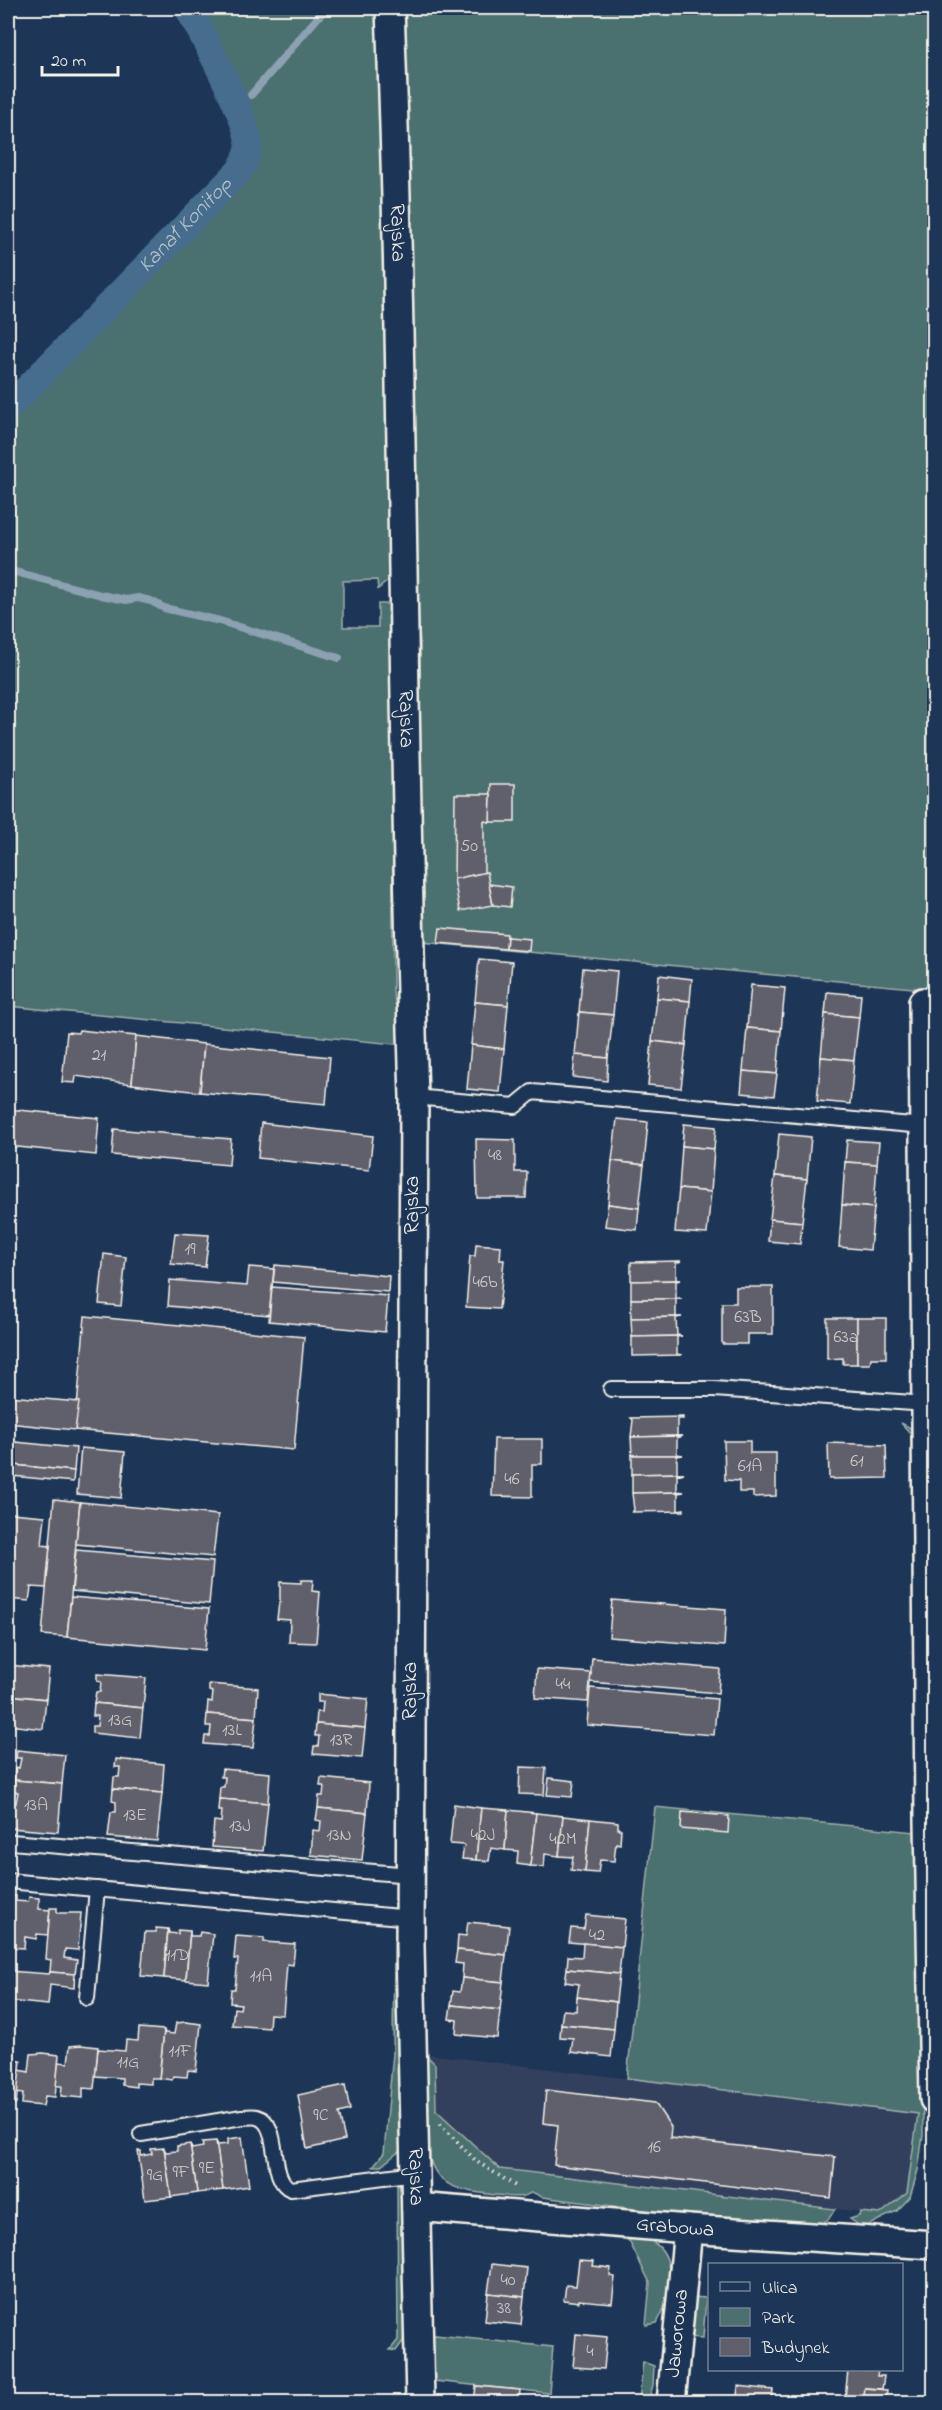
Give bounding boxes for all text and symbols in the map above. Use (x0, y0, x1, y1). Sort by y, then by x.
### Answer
scale bar (42, 39, 118, 77)
text: 20 m (51, 49, 86, 75)
water label: Kanał Konitop (131, 169, 241, 281)
street label: Rajska (381, 203, 413, 262)
street label: Rajska (390, 689, 421, 748)
house number: 50 (460, 834, 478, 860)
house number: 21 (92, 1043, 107, 1069)
house number: 48 (488, 1143, 502, 1169)
street label: Rajska (398, 1176, 428, 1234)
house number: 19 (184, 1237, 196, 1263)
house number: 46b (473, 1270, 498, 1296)
house number: 63B (734, 1305, 762, 1331)
house number: 63a (833, 1325, 859, 1351)
house number: 61 (850, 1449, 864, 1475)
house number: 61A (738, 1454, 762, 1480)
house number: 46 (504, 1467, 520, 1493)
street label: Rajska (396, 1662, 426, 1720)
house number: 44 (556, 1672, 571, 1698)
house number: 13G (108, 1708, 132, 1734)
house number: 13L (222, 1718, 242, 1744)
house number: 13R (329, 1728, 353, 1754)
house number: 13A (24, 1793, 48, 1819)
house number: 13E (123, 1803, 147, 1829)
house number: 13J (229, 1814, 251, 1840)
house number: 13N (326, 1823, 352, 1849)
house number: 42J (470, 1823, 496, 1849)
house number: 42M (549, 1827, 577, 1853)
house number: 42 (589, 1923, 605, 1949)
house number: 11D (165, 1943, 189, 1969)
house number: 11A (250, 1964, 272, 1990)
house number: 11F (168, 2039, 192, 2065)
house number: 11G (117, 2050, 139, 2076)
house number: 9C (313, 2103, 329, 2129)
house number: 16 (647, 2135, 661, 2161)
street label: Rajska (399, 2147, 431, 2206)
house number: 9E (199, 2156, 215, 2182)
house number: 9F (172, 2160, 190, 2186)
house number: 9G (147, 2163, 163, 2189)
street label: Grabowa (635, 2210, 715, 2246)
legend (708, 2263, 903, 2371)
house number: 40 (500, 2268, 516, 2294)
text: Ulica (762, 2276, 797, 2302)
street label: Jaworowa (658, 2288, 697, 2379)
house number: 38 (497, 2296, 511, 2322)
text: Park (762, 2306, 795, 2332)
text: Budynek (761, 2336, 829, 2362)
house number: 4 (586, 2339, 594, 2365)

